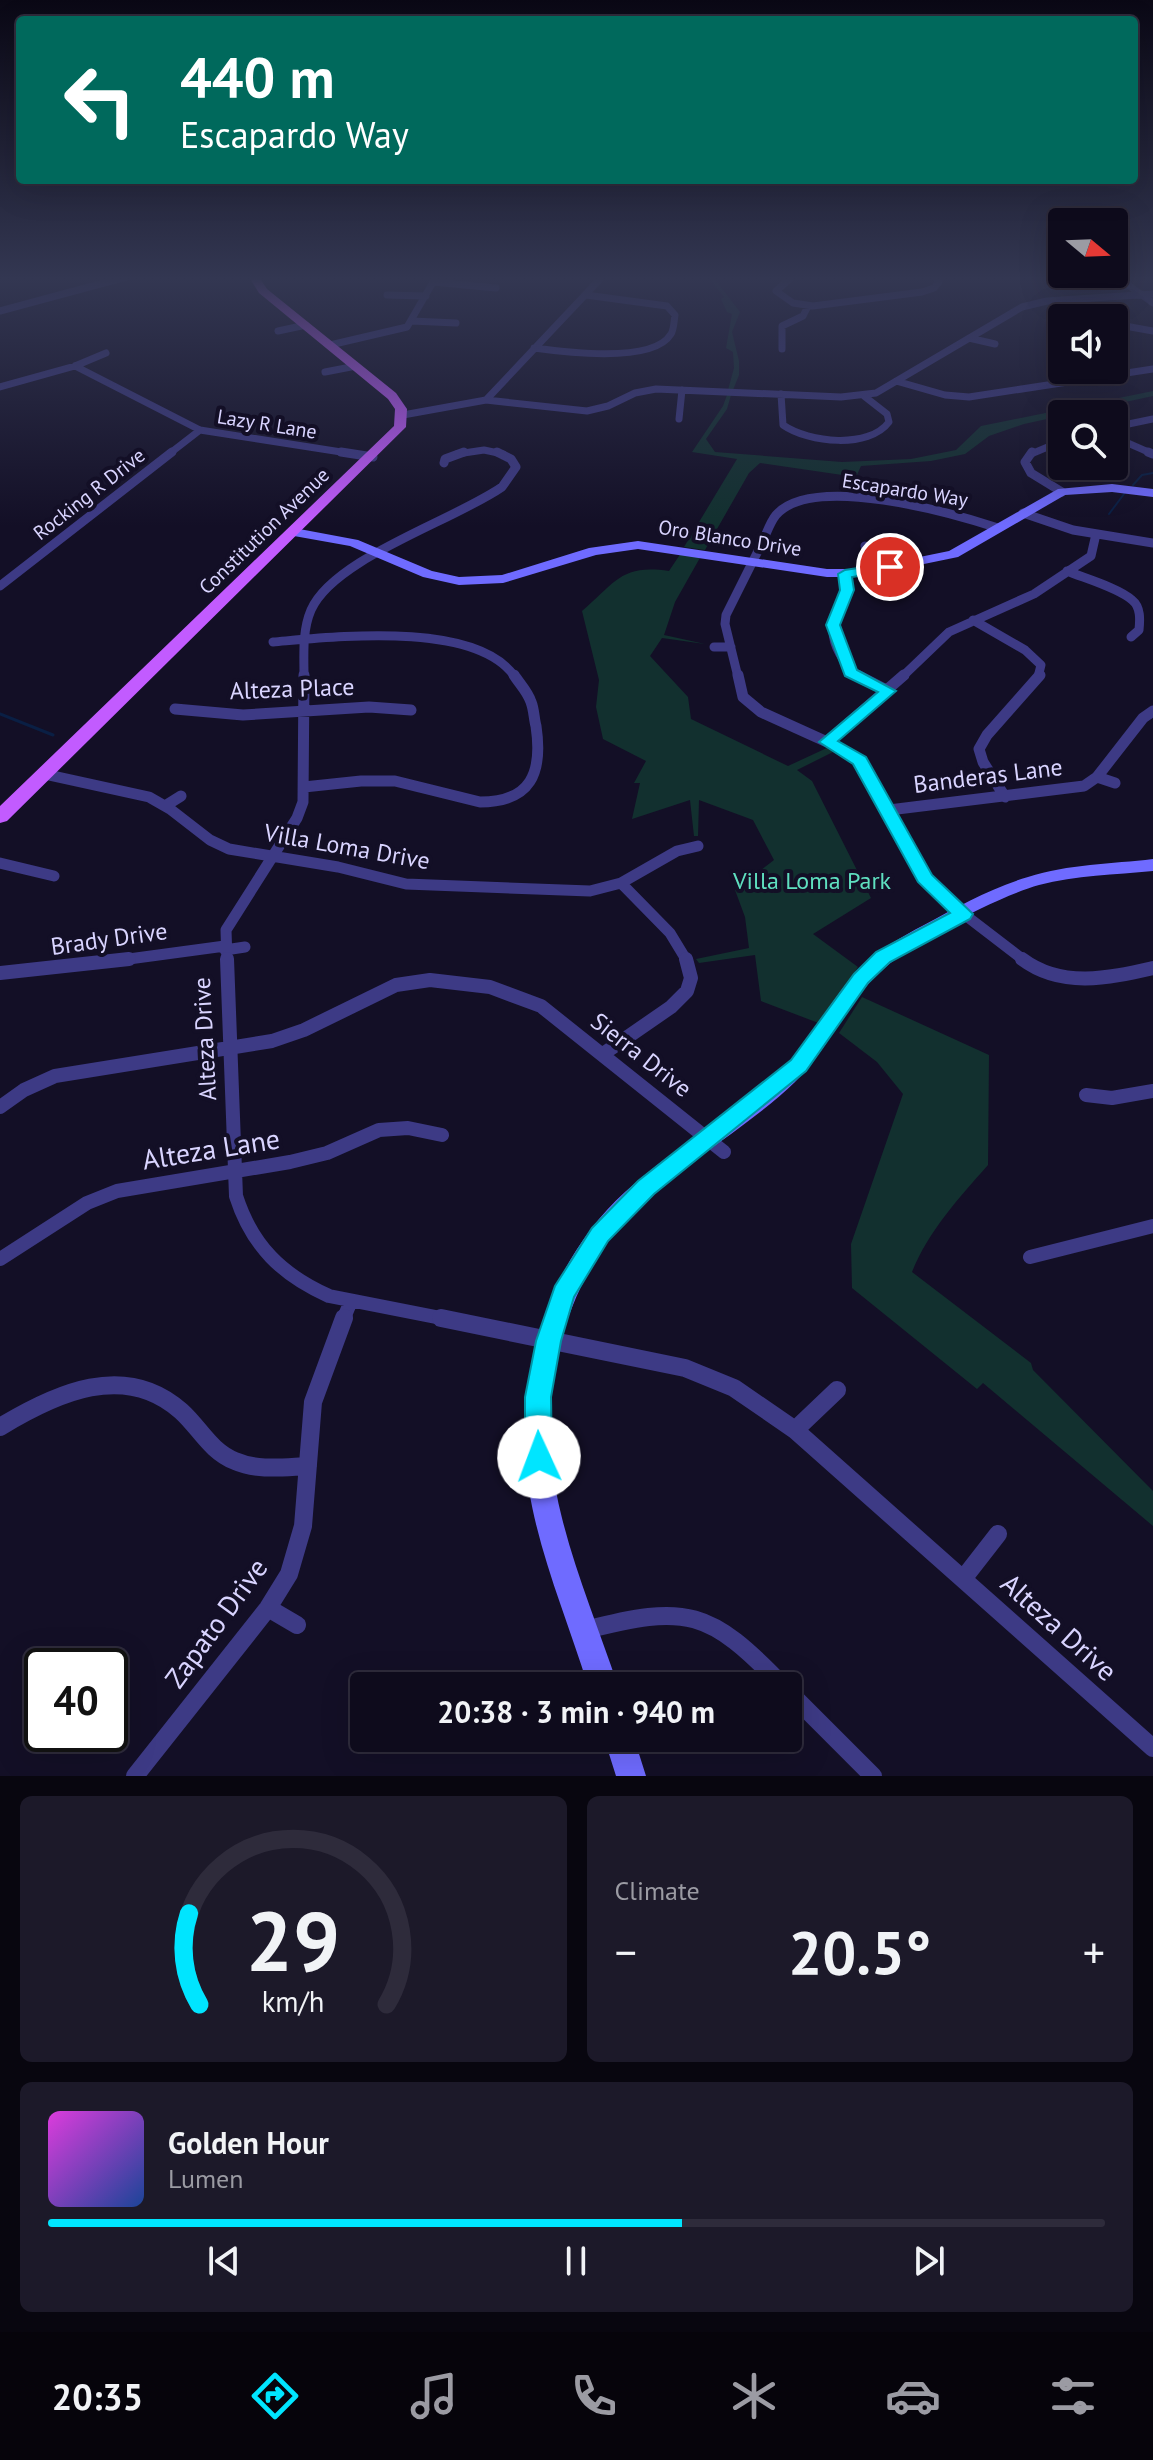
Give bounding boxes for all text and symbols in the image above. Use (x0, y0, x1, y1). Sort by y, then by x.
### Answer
text: 440 m (180, 41, 335, 113)
icon: left (48, 48, 152, 152)
text: Escapardo Way (180, 111, 409, 158)
north arrow (1048, 208, 1128, 288)
map controls (1048, 208, 1128, 480)
button: sound (1048, 304, 1128, 384)
button: search (1048, 400, 1128, 480)
street label: Lazy R Lane (215, 403, 319, 445)
street label: Rocking R Drive (28, 442, 150, 546)
street label: Constitution Avenue (193, 462, 335, 600)
street label: Escapardo Way (840, 467, 970, 513)
street label: Oro Blanco Drive (657, 514, 803, 562)
pin (856, 533, 924, 601)
icon: arrive (868, 545, 912, 589)
street label: Alteza Place (229, 671, 355, 706)
street label: Banderas Lane (912, 751, 1064, 800)
street label: Villa Loma Drive (261, 816, 432, 876)
park label: Villa Loma Park (732, 865, 892, 896)
street label: Brady Drive (49, 915, 169, 962)
street label: Alteza Drive (186, 976, 223, 1102)
street label: Sierra Drive (585, 1006, 698, 1104)
street label: Alteza Lane (139, 1119, 282, 1178)
position arrow (497, 1415, 581, 1499)
street label: Zapato Drive (156, 1550, 275, 1695)
street label: Alteza Drive (993, 1565, 1125, 1689)
speed limit sign: 40 (24, 1648, 128, 1752)
text: 20:38 · 3 min · 940 m (437, 1692, 715, 1731)
text: Climate (615, 1874, 700, 1907)
text: 29 (246, 1886, 340, 1994)
text: 20.5° (788, 1913, 931, 1991)
text: − (615, 1923, 637, 1980)
text: + (1083, 1923, 1105, 1980)
text: km/h (262, 1983, 325, 2020)
text: Golden Hour (168, 2123, 329, 2162)
text: Lumen (168, 2162, 243, 2195)
icon: previous (202, 2239, 246, 2283)
icon: pause (554, 2239, 598, 2283)
icon: next (907, 2239, 951, 2283)
icon: directions (247, 2368, 303, 2424)
icon: music (406, 2368, 462, 2424)
icon: phone (566, 2368, 622, 2424)
icon: climate (726, 2368, 782, 2424)
icon: car (885, 2368, 941, 2424)
icon: filters (1045, 2368, 1101, 2424)
text: 20:35 (52, 2373, 143, 2420)

